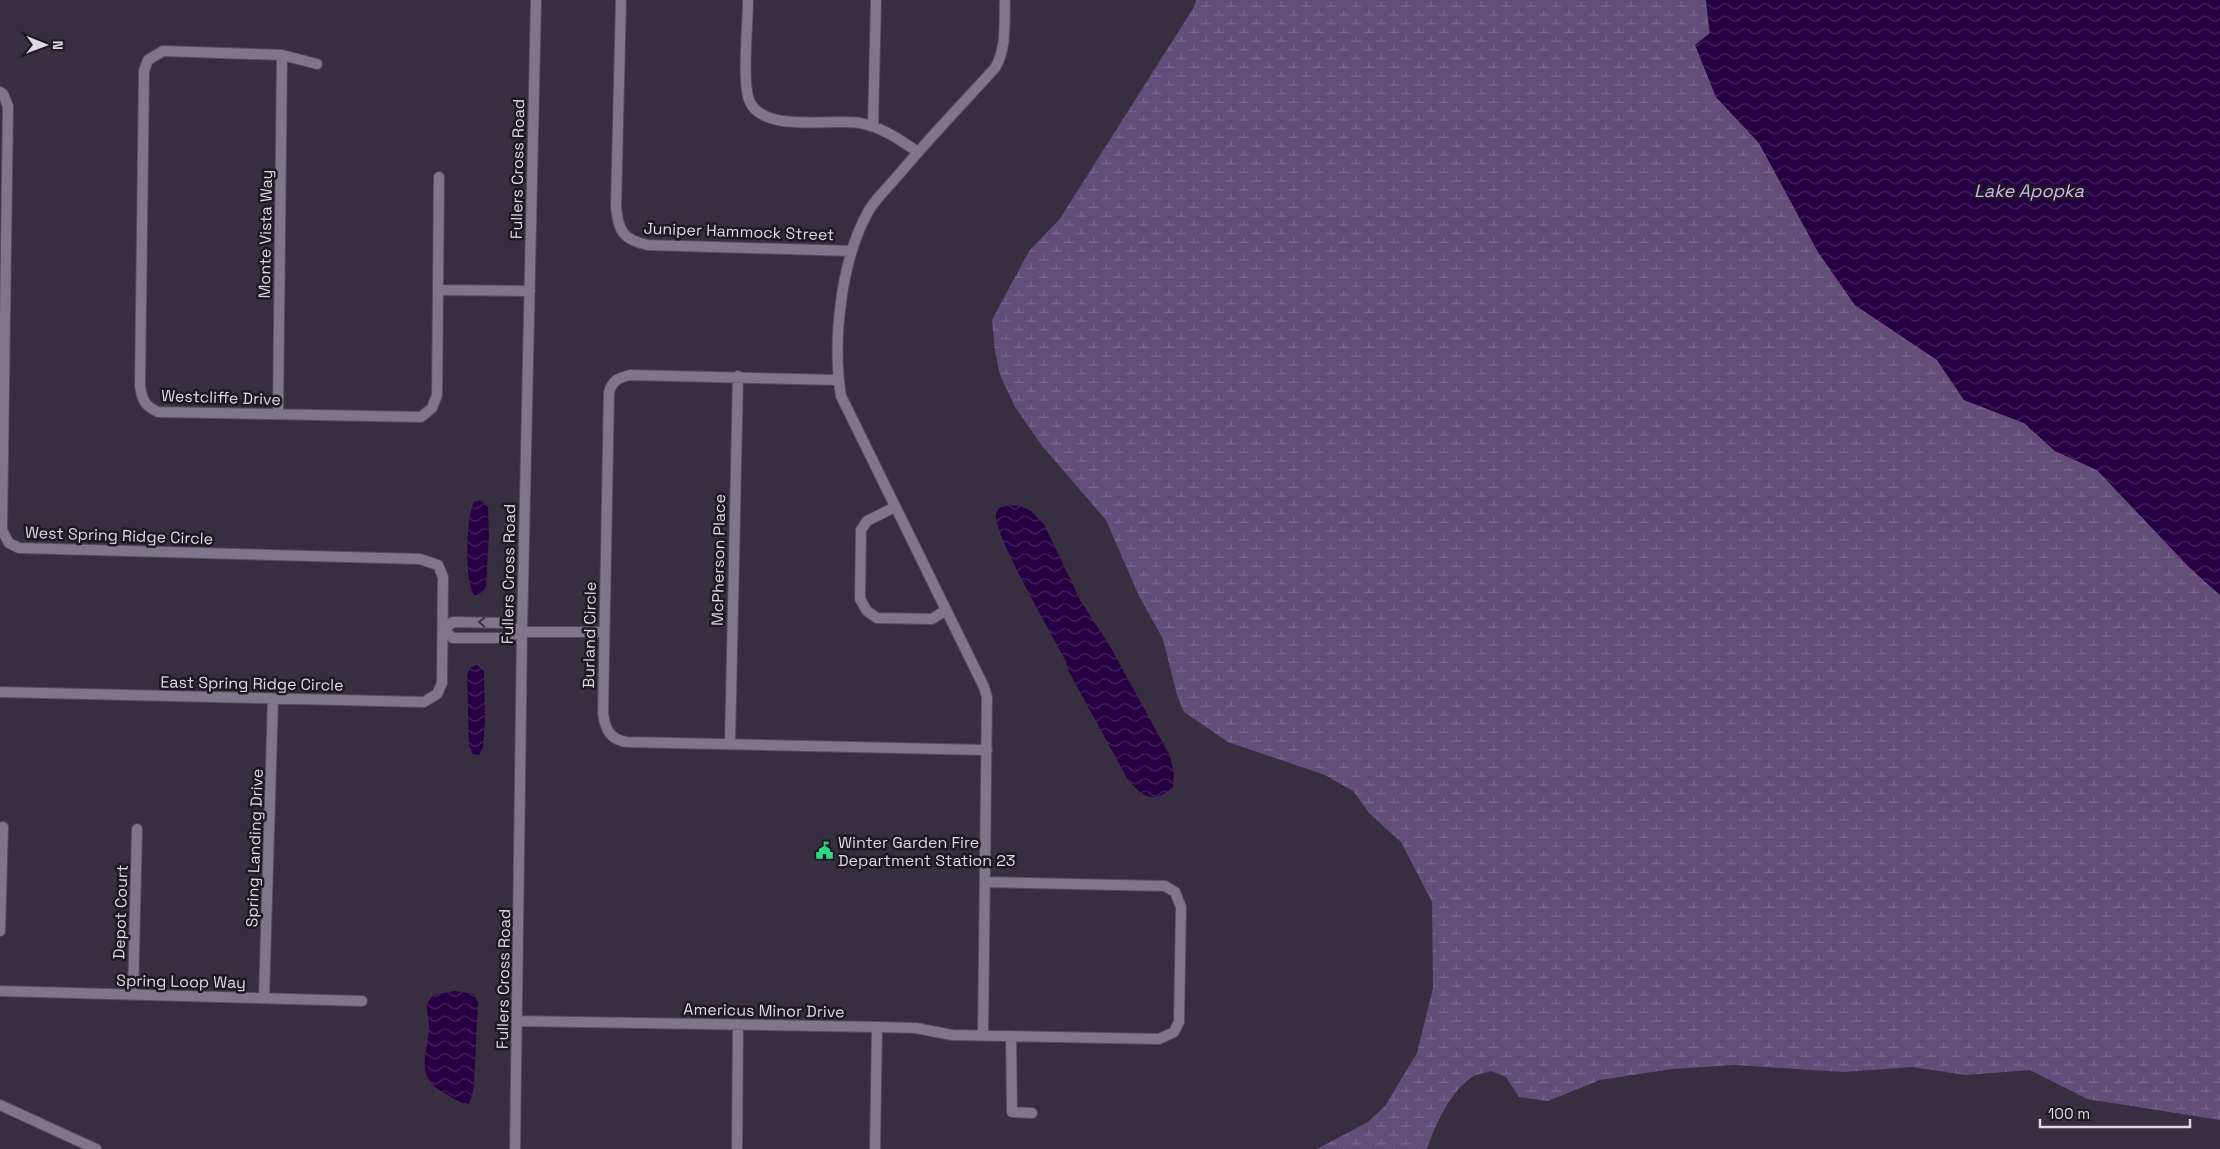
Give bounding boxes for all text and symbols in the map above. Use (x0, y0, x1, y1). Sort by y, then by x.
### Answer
north arrow (20, 20, 70, 70)
text: N (49, 40, 67, 50)
street label: Fullers Cross Road (506, 99, 529, 239)
street label: Monte Vista Way (254, 169, 277, 299)
water label: Lake Apopka (1974, 179, 2085, 202)
street label: Juniper Hammock Street (643, 218, 835, 245)
street label: Westcliffe Drive (161, 385, 281, 410)
street label: McPherson Place (707, 494, 730, 626)
street label: Fullers Cross Road (497, 504, 520, 644)
street label: West Spring Ridge Circle (25, 522, 213, 549)
street label: Burland Circle (578, 582, 601, 689)
one-way arrow (478, 617, 486, 628)
street label: East Spring Ridge Circle (160, 671, 344, 696)
street label: Spring Landing Drive (241, 768, 268, 928)
place label: Winter Garden Fire Department Station 23 (838, 832, 1015, 871)
public building icon: Winter Garden Fire Department Station 23 (814, 841, 834, 861)
street label: Depot Court (108, 864, 133, 960)
street label: Fullers Cross Road (492, 909, 515, 1049)
street label: Spring Loop Way (116, 970, 246, 993)
street label: Americus Minor Drive (683, 999, 845, 1022)
scale bar (2040, 1096, 2190, 1128)
text: 100 m (2048, 1104, 2090, 1123)

